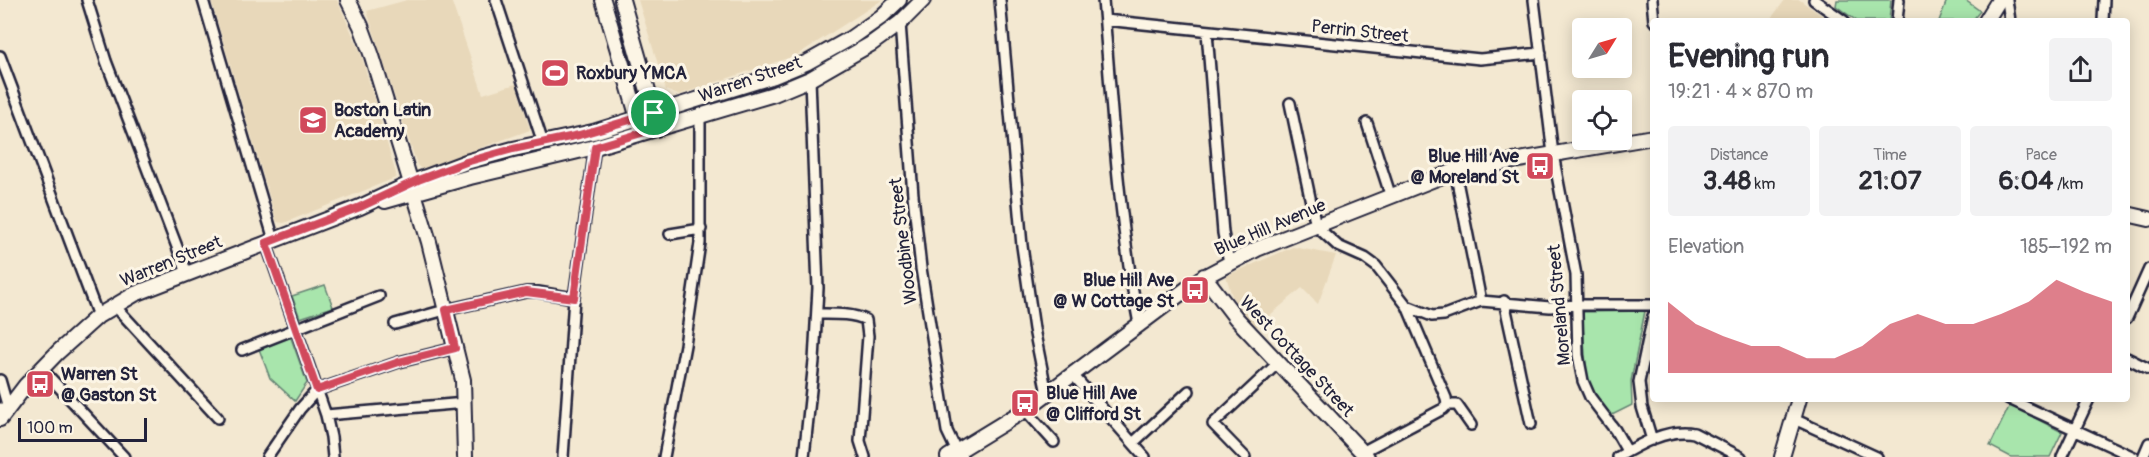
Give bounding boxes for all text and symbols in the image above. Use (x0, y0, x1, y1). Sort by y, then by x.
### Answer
street label: Perrin Street (1310, 15, 1410, 48)
north arrow (1572, 18, 1632, 78)
map controls (1572, 18, 1632, 150)
text: Evening run (1668, 36, 1829, 77)
button: share (2049, 38, 2112, 101)
street label: Warren Street (696, 51, 806, 108)
sports icon: Roxbury YMCA (539, 57, 571, 89)
place label: Roxbury YMCA (576, 62, 687, 85)
text: 19:21 · 4 × 870 m (1668, 79, 1813, 104)
pin (628, 87, 679, 138)
button: locate (1572, 90, 1632, 150)
icon: arrive (637, 96, 670, 129)
place label: Boston Latin Academy (334, 99, 431, 143)
school or university icon: Boston Latin Academy (297, 104, 329, 136)
place label: Blue Hill Ave @ Moreland St (1410, 145, 1520, 189)
text: Distance (1710, 145, 1768, 165)
text: Time (1873, 145, 1907, 165)
text: Pace (2025, 145, 2057, 165)
bus stop icon: Blue Hill Ave @ Moreland St (1524, 150, 1556, 182)
text: 3.48 (1703, 165, 1751, 197)
text: 21:07 (1858, 165, 1922, 197)
text: 6:04 (1998, 165, 2053, 197)
text: km (1751, 174, 1775, 194)
text: /km (2053, 174, 2084, 194)
street label: Woodbine Street (884, 176, 923, 305)
street label: Blue Hill Avenue (1211, 194, 1329, 261)
street label: Warren Street (117, 230, 226, 292)
text: Elevation (1668, 234, 1744, 259)
text: 185–192 m (2020, 234, 2112, 259)
street label: Moreland Street (1543, 243, 1576, 366)
place label: Blue Hill Ave @ W Cottage St (1053, 269, 1175, 313)
bus stop icon: Blue Hill Ave @ W Cottage St (1179, 274, 1211, 306)
street label: West Cottage Street (1234, 291, 1359, 422)
place label: Warren St @ Gaston St (61, 363, 157, 407)
bus stop icon: Warren St @ Gaston St (24, 368, 56, 400)
place label: Blue Hill Ave @ Clifford St (1046, 382, 1142, 426)
bus stop icon: Blue Hill Ave @ Clifford St (1009, 387, 1041, 419)
scale bar (18, 415, 147, 442)
text: 100 m (27, 418, 73, 438)

